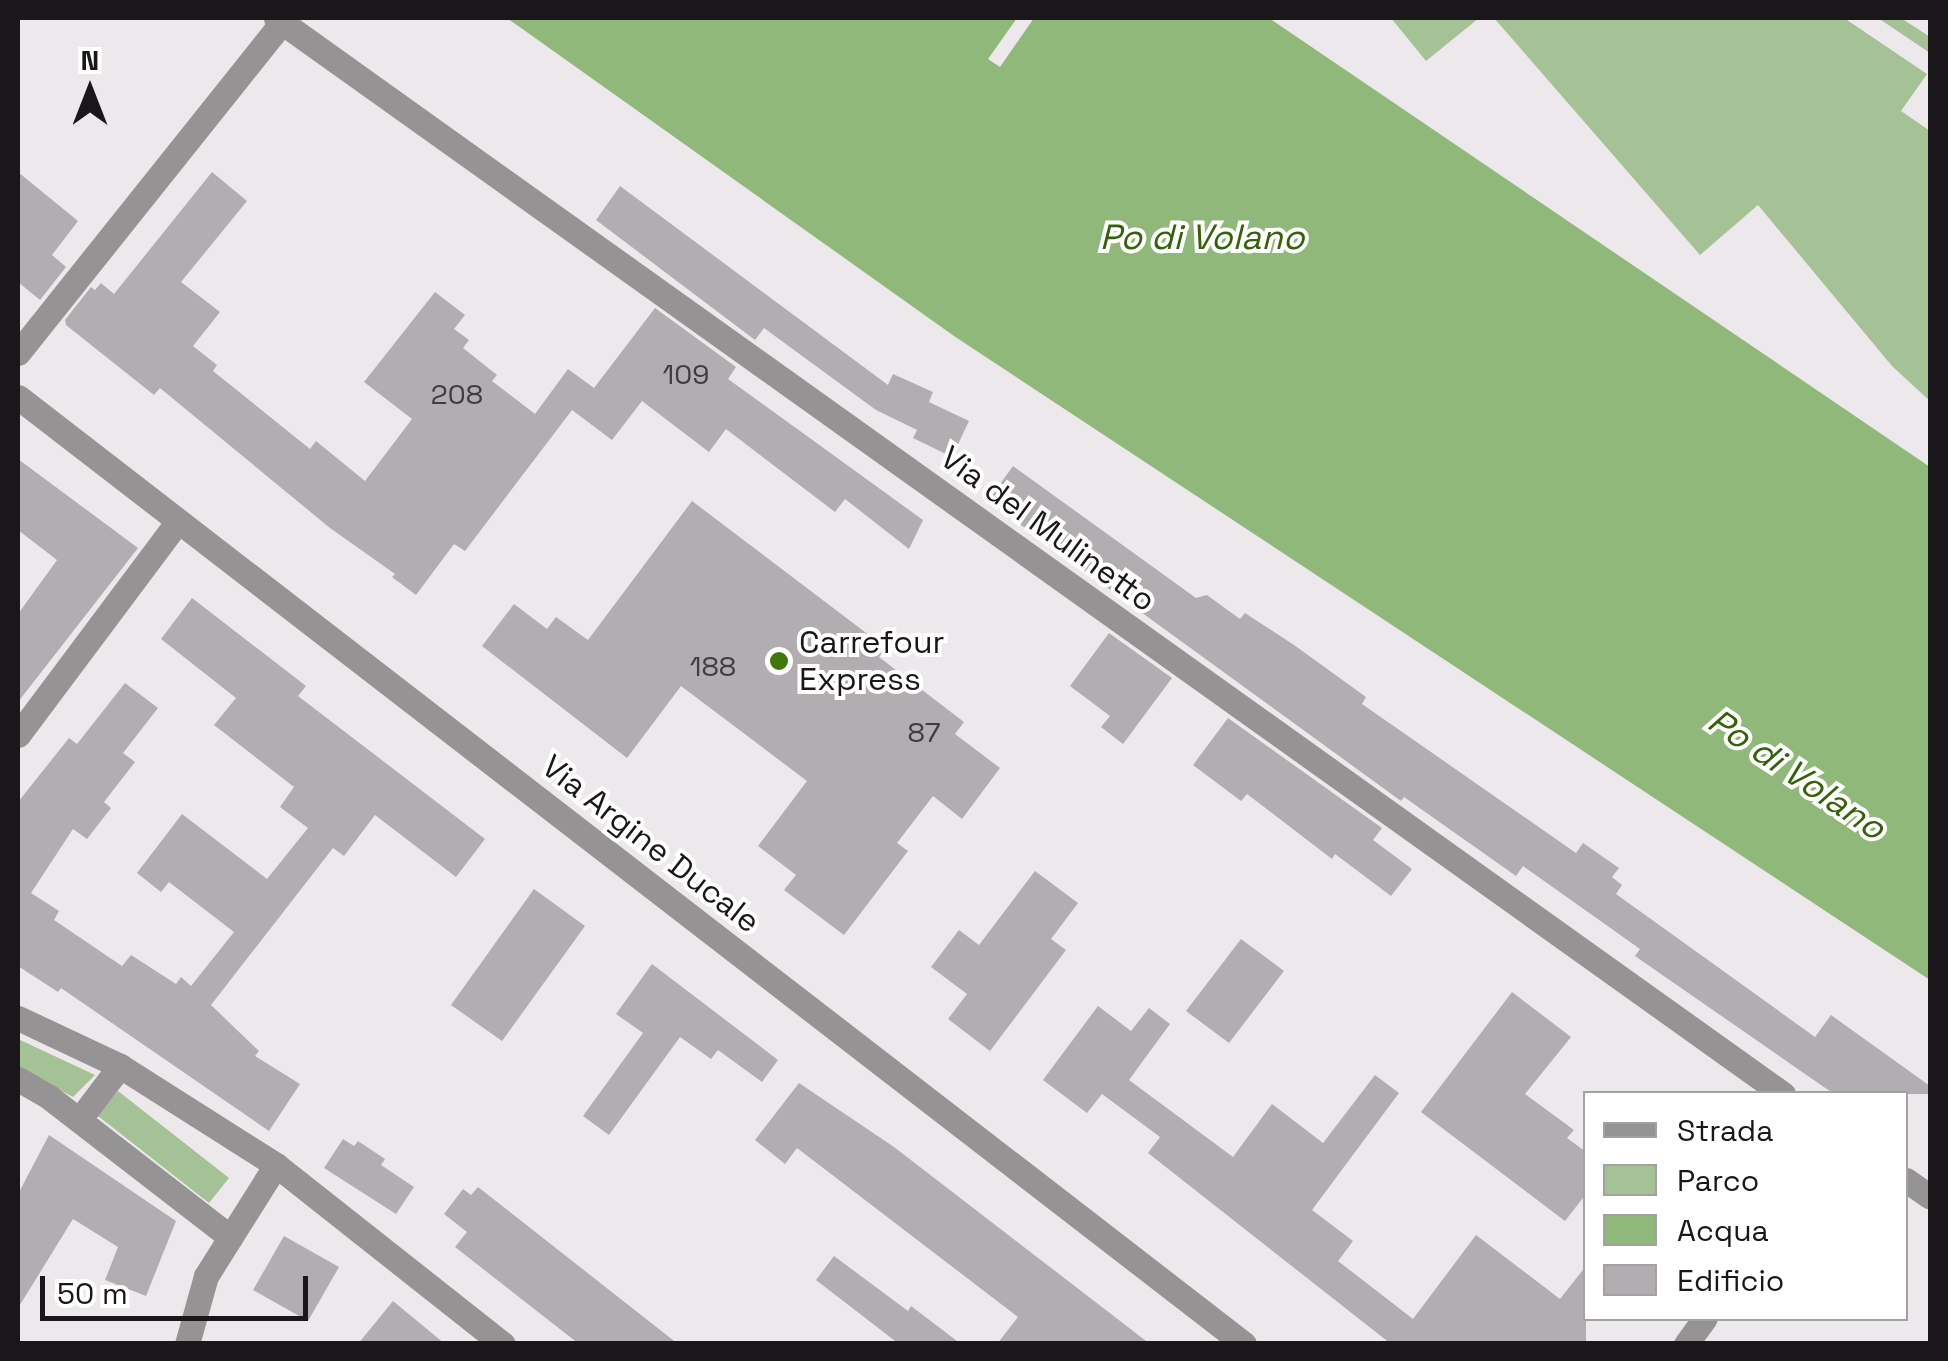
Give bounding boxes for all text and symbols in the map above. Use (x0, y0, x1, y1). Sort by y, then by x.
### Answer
north arrow (40, 40, 140, 140)
text: N (81, 42, 99, 78)
water label: Po di Volano (1100, 216, 1304, 258)
house number: 109 (663, 357, 709, 391)
house number: 208 (431, 377, 483, 411)
street label: Via del Mulinetto (933, 438, 1163, 620)
place label: Carrefour Express (799, 624, 945, 699)
house number: 188 (690, 649, 736, 683)
marker: Carrefour Express (768, 650, 790, 672)
water label: Po di Volano (1700, 699, 1894, 849)
house number: 87 (908, 715, 940, 749)
street label: Via Argine Ducale (534, 747, 768, 941)
legend (1583, 1091, 1908, 1321)
text: Strada (1677, 1111, 1773, 1150)
text: Parco (1677, 1161, 1759, 1200)
text: Acqua (1677, 1211, 1769, 1250)
scale bar (45, 1256, 312, 1318)
text: Edificio (1677, 1261, 1784, 1300)
text: 50 m (57, 1274, 128, 1313)

